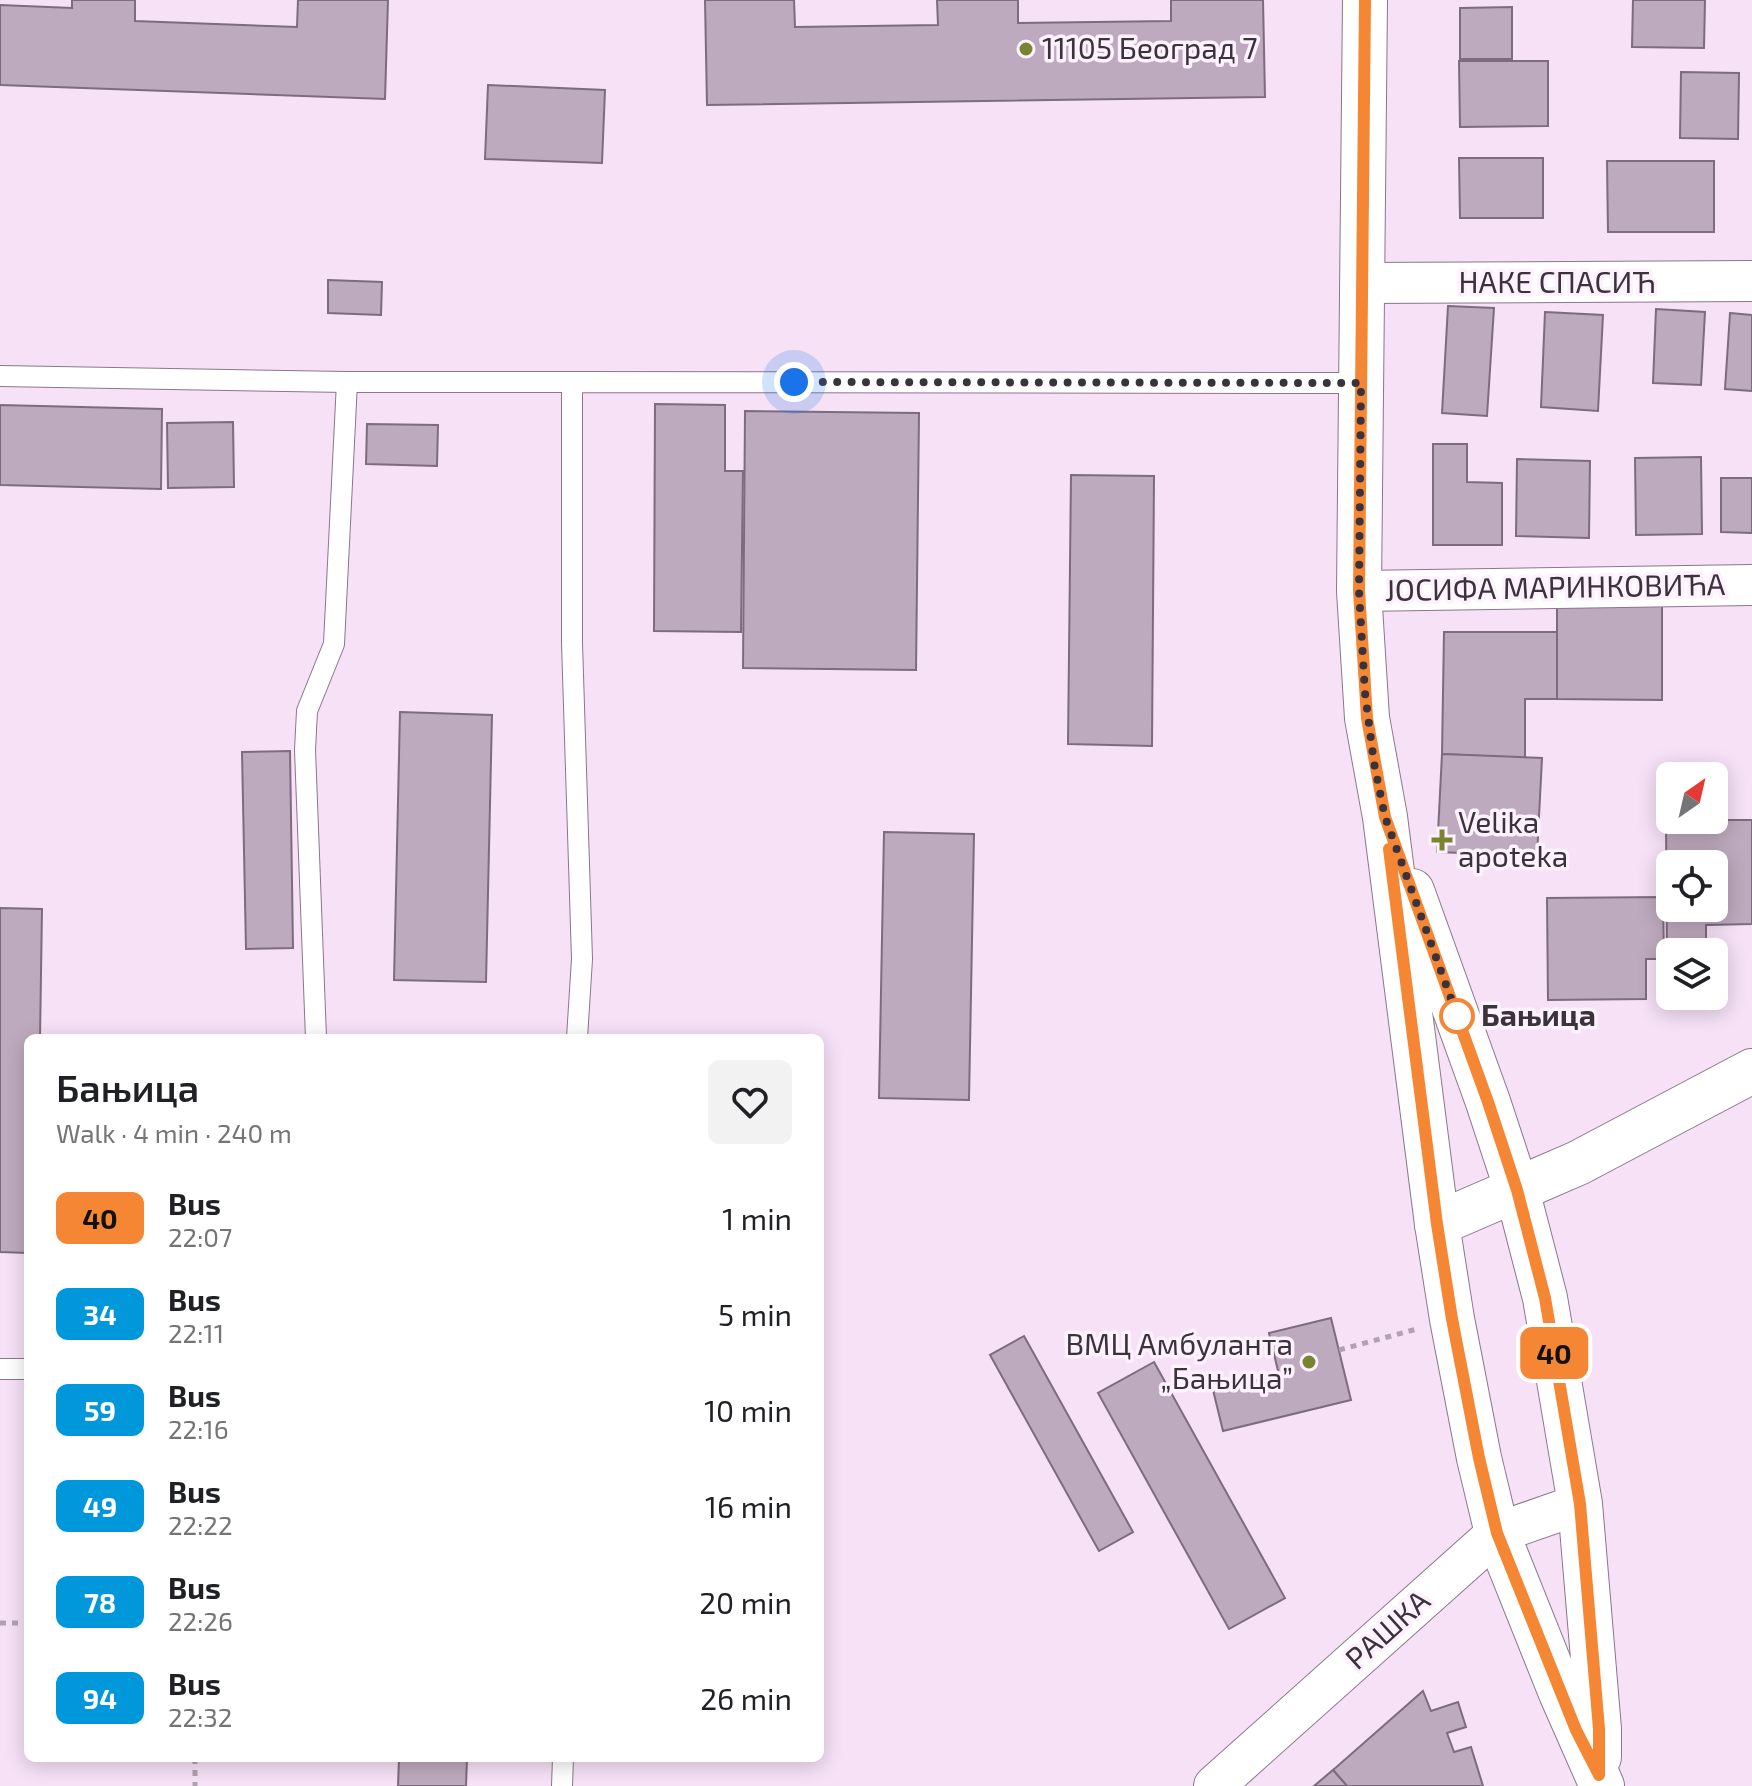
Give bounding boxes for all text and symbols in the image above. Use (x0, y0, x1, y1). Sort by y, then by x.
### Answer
place label: 11105 Београд 7 (1042, 29, 1258, 65)
marker: 11105 Београд 7 (1017, 40, 1035, 58)
street label: НАКЕ СПАСИЋ (1458, 263, 1656, 299)
your location (774, 362, 814, 402)
street label: ЈОСИФА МАРИНКОВИЋА (1384, 565, 1726, 607)
north arrow (1656, 762, 1728, 834)
map controls (1656, 762, 1728, 1010)
place label: Velika apoteka (1458, 803, 1568, 873)
marker: Velika apoteka (1433, 831, 1451, 849)
button: locate (1656, 850, 1728, 922)
button: layers (1656, 938, 1728, 1010)
place label: Бањица (1481, 996, 1596, 1032)
marker: Бањица (1440, 999, 1474, 1033)
button: heart (708, 1060, 792, 1144)
text: Бањица (56, 1064, 199, 1110)
text: Walk · 4 min · 240 m (56, 1117, 292, 1148)
text: Bus (168, 1185, 221, 1221)
text: 1 min (722, 1200, 792, 1236)
text: 40 (82, 1201, 118, 1235)
text: 22:07 (168, 1221, 232, 1252)
text: Bus (168, 1281, 221, 1317)
text: 5 min (718, 1296, 792, 1332)
text: 34 (83, 1297, 117, 1331)
text: 22:11 (168, 1317, 224, 1348)
place label: ВМЦ Амбуланта „Бањица” (1065, 1325, 1293, 1395)
line badge: 40 (1518, 1327, 1590, 1379)
text: 40 (1536, 1336, 1572, 1370)
marker: ВМЦ Амбуланта „Бањица” (1300, 1353, 1318, 1371)
text: Bus (168, 1377, 221, 1413)
text: 10 min (704, 1392, 792, 1428)
text: 59 (84, 1393, 116, 1427)
text: 22:16 (168, 1413, 229, 1444)
text: Bus (168, 1473, 221, 1509)
text: 16 min (705, 1488, 792, 1524)
text: 49 (83, 1489, 117, 1523)
text: 22:22 (168, 1509, 233, 1540)
text: Bus (168, 1569, 221, 1605)
street label: РАШКА (1337, 1581, 1436, 1676)
text: 20 min (699, 1584, 792, 1620)
text: 78 (84, 1585, 116, 1619)
text: 22:26 (168, 1605, 233, 1636)
text: Bus (168, 1665, 221, 1701)
text: 26 min (700, 1680, 792, 1716)
text: 94 (83, 1681, 117, 1715)
text: 22:32 (168, 1701, 232, 1732)

